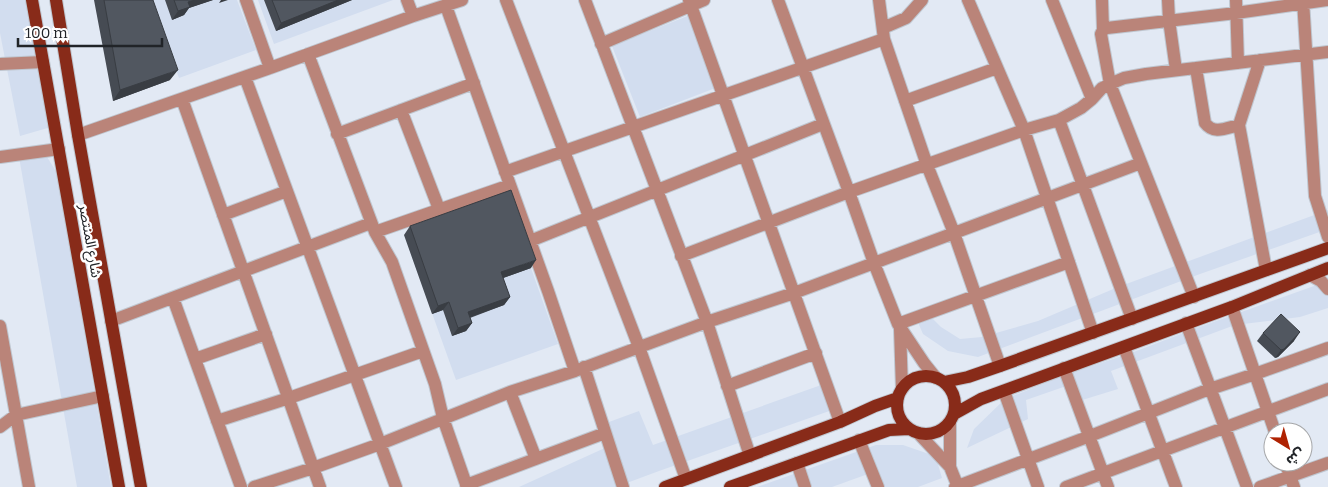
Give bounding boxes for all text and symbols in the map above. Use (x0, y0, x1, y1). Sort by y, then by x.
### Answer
scale bar (18, 15, 161, 47)
text: 100 m (25, 24, 68, 42)
street label: شارع المنتصر (73, 202, 105, 279)
north arrow (1263, 422, 1313, 472)
text: ش (1283, 444, 1308, 470)

